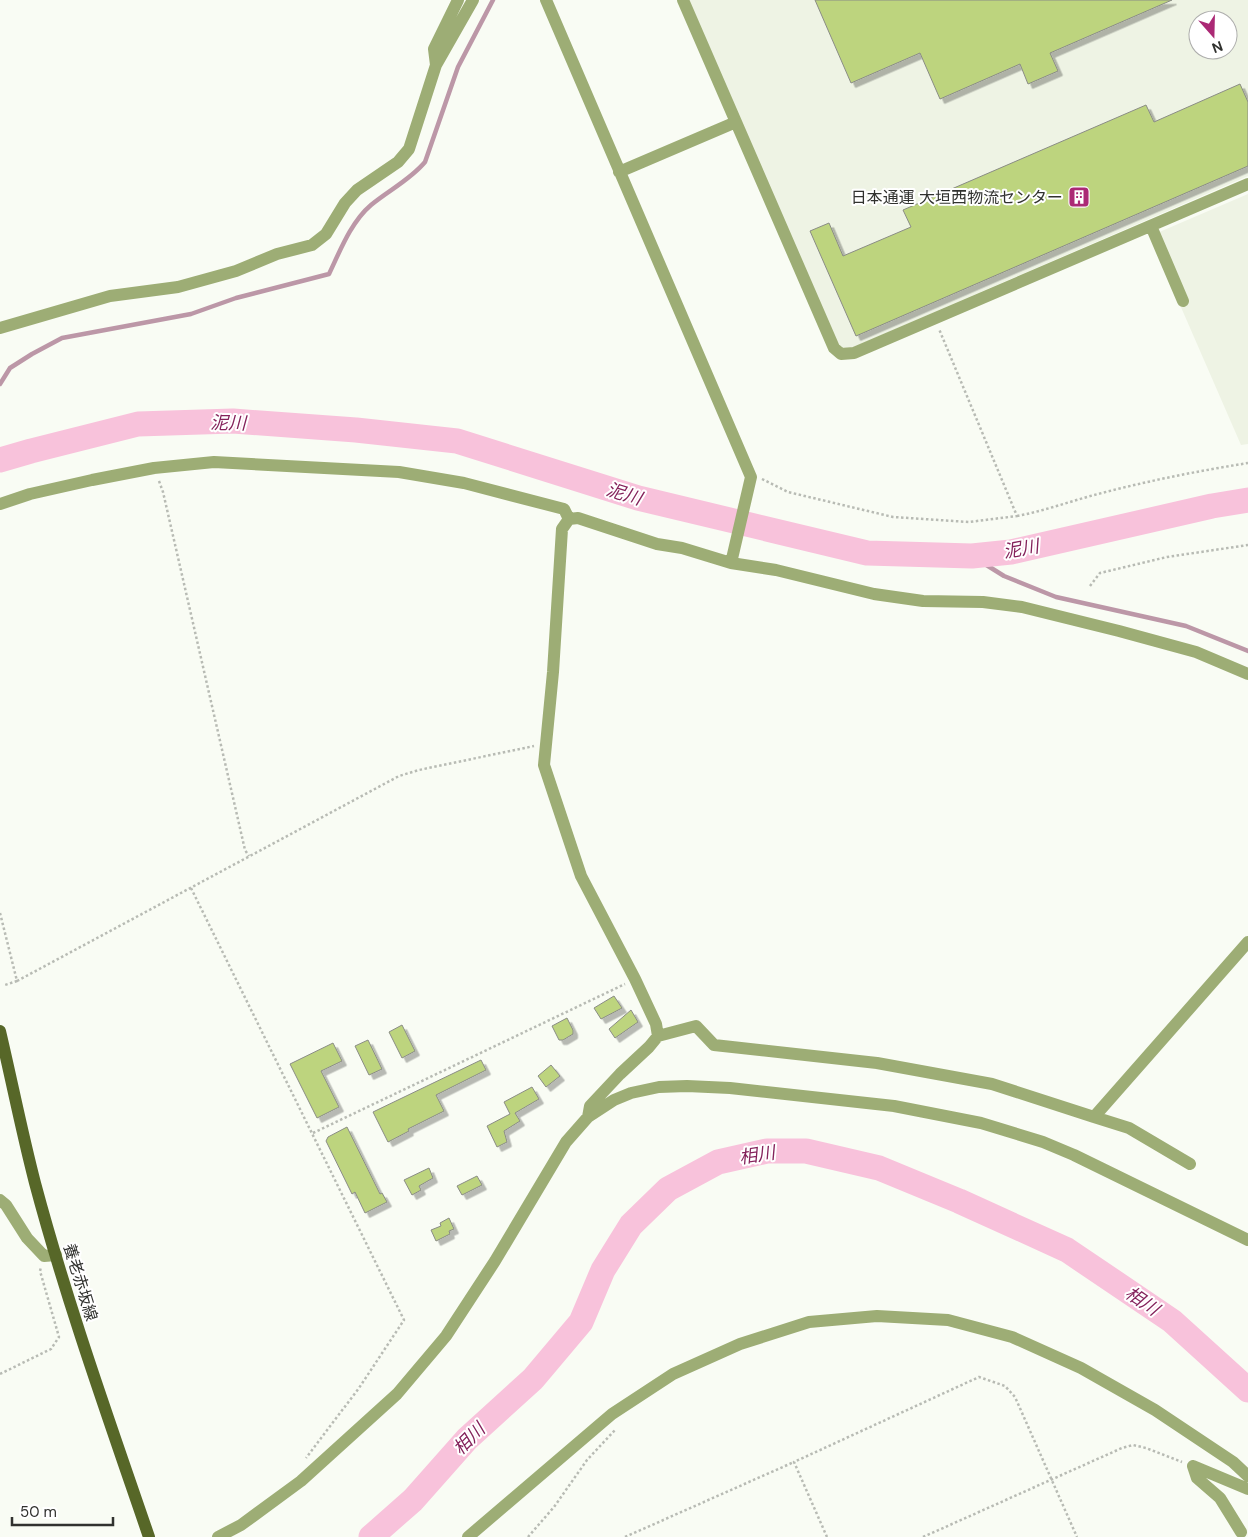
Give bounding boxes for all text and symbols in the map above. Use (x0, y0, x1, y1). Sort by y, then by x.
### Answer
north arrow (1188, 10, 1238, 60)
text: N (1210, 37, 1225, 57)
building icon: 日本通運 大垣西物流センター (1067, 185, 1091, 209)
place label: 日本通運 大垣西物流センター (851, 187, 1063, 208)
water label: 泥川 (210, 411, 248, 435)
water label: 泥川 (603, 477, 647, 511)
water label: 泥川 (1001, 534, 1043, 564)
water label: 相川 (737, 1140, 779, 1170)
street label: 養老赤坂線 (59, 1241, 102, 1323)
water label: 相川 (1120, 1281, 1165, 1322)
water label: 相川 (448, 1416, 492, 1460)
scale bar (12, 1494, 114, 1526)
text: 50 m (20, 1502, 57, 1522)

